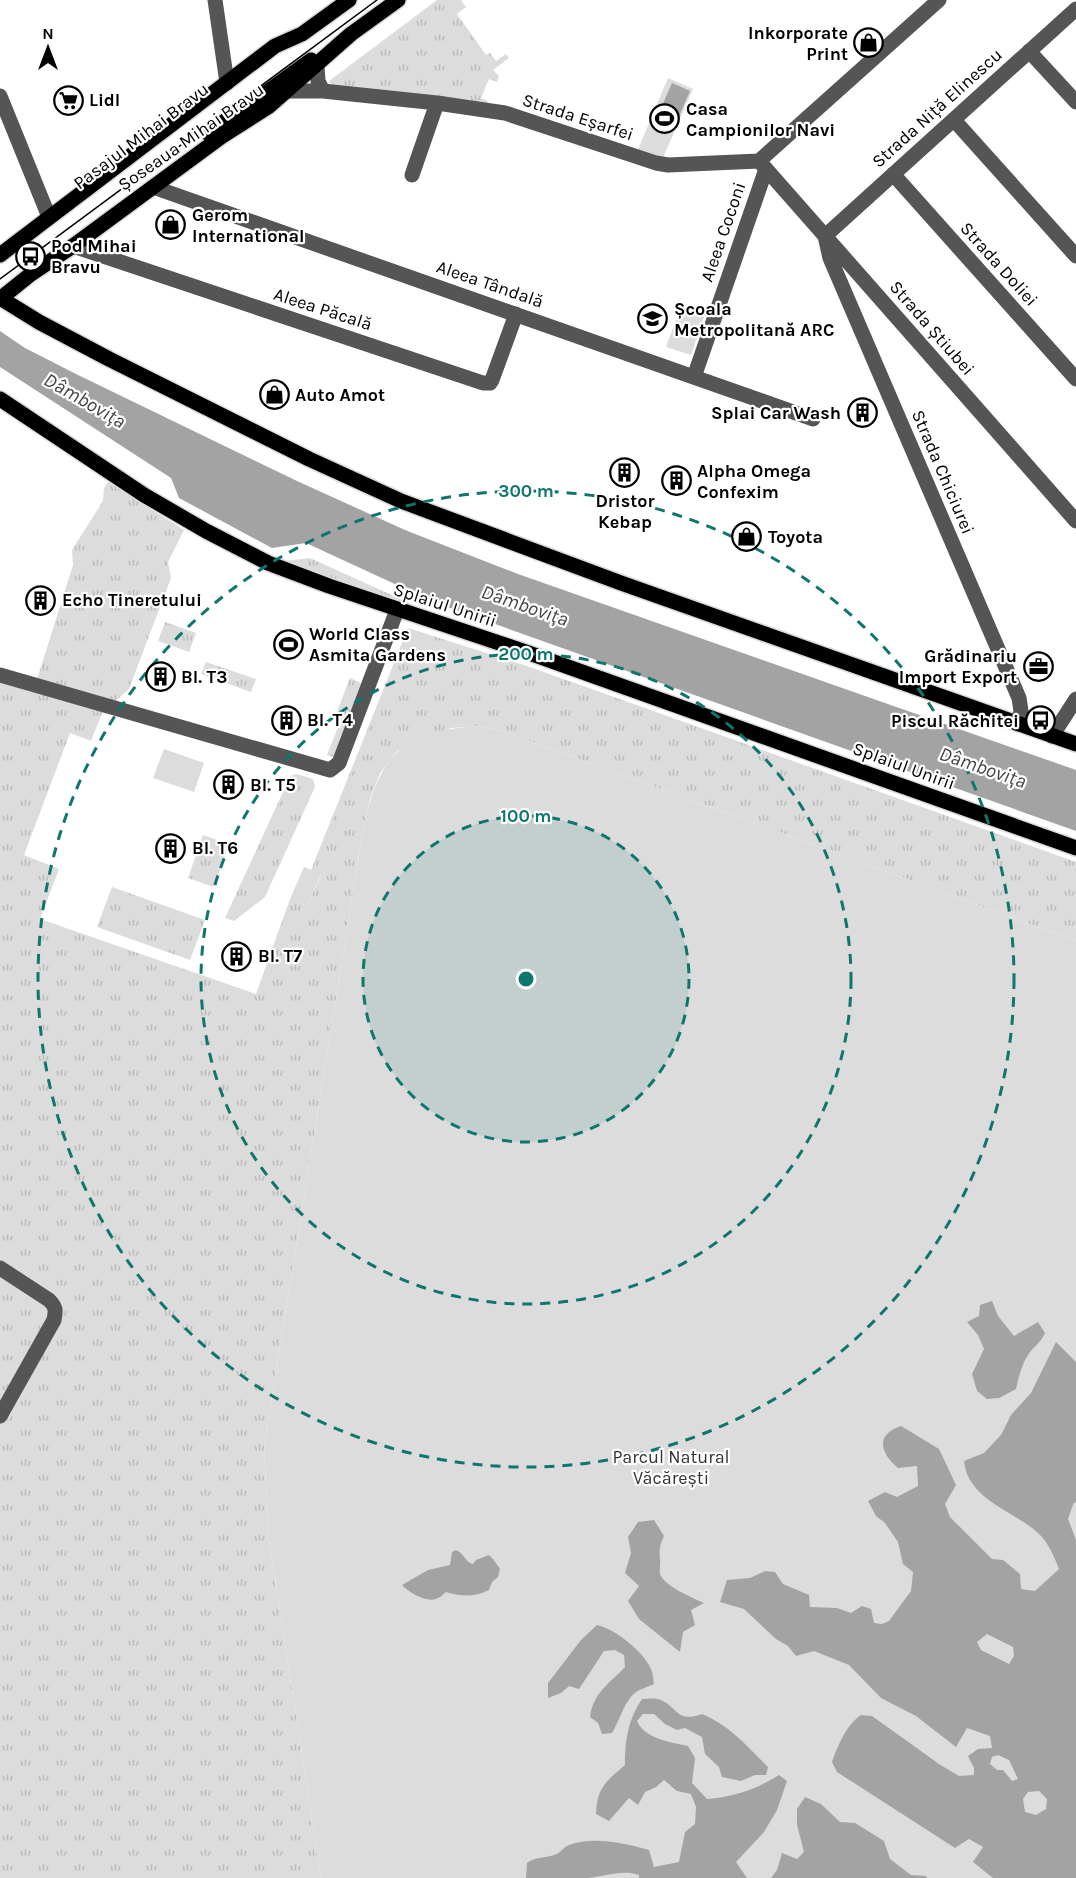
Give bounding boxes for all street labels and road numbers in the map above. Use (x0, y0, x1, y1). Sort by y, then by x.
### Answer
street label: Strada Niță Elinescu (867, 44, 1007, 172)
street label: Pasajul Mihai Bravu (69, 78, 213, 194)
street label: Șoseaua Mihai Bravu (114, 78, 268, 196)
street label: Strada Eșarfei (520, 89, 636, 145)
street label: Aleea Coconi (696, 179, 750, 285)
street label: Strada Doliei (955, 217, 1043, 311)
street label: Aleea Tândală (434, 255, 546, 313)
street label: Strada Știubei (885, 276, 979, 380)
street label: Aleea Păcală (271, 283, 375, 335)
street label: Strada Chiciurei (907, 407, 979, 537)
street label: Splaiul Unirii (391, 578, 499, 632)
street label: Splaiul Unirii (850, 737, 958, 795)

